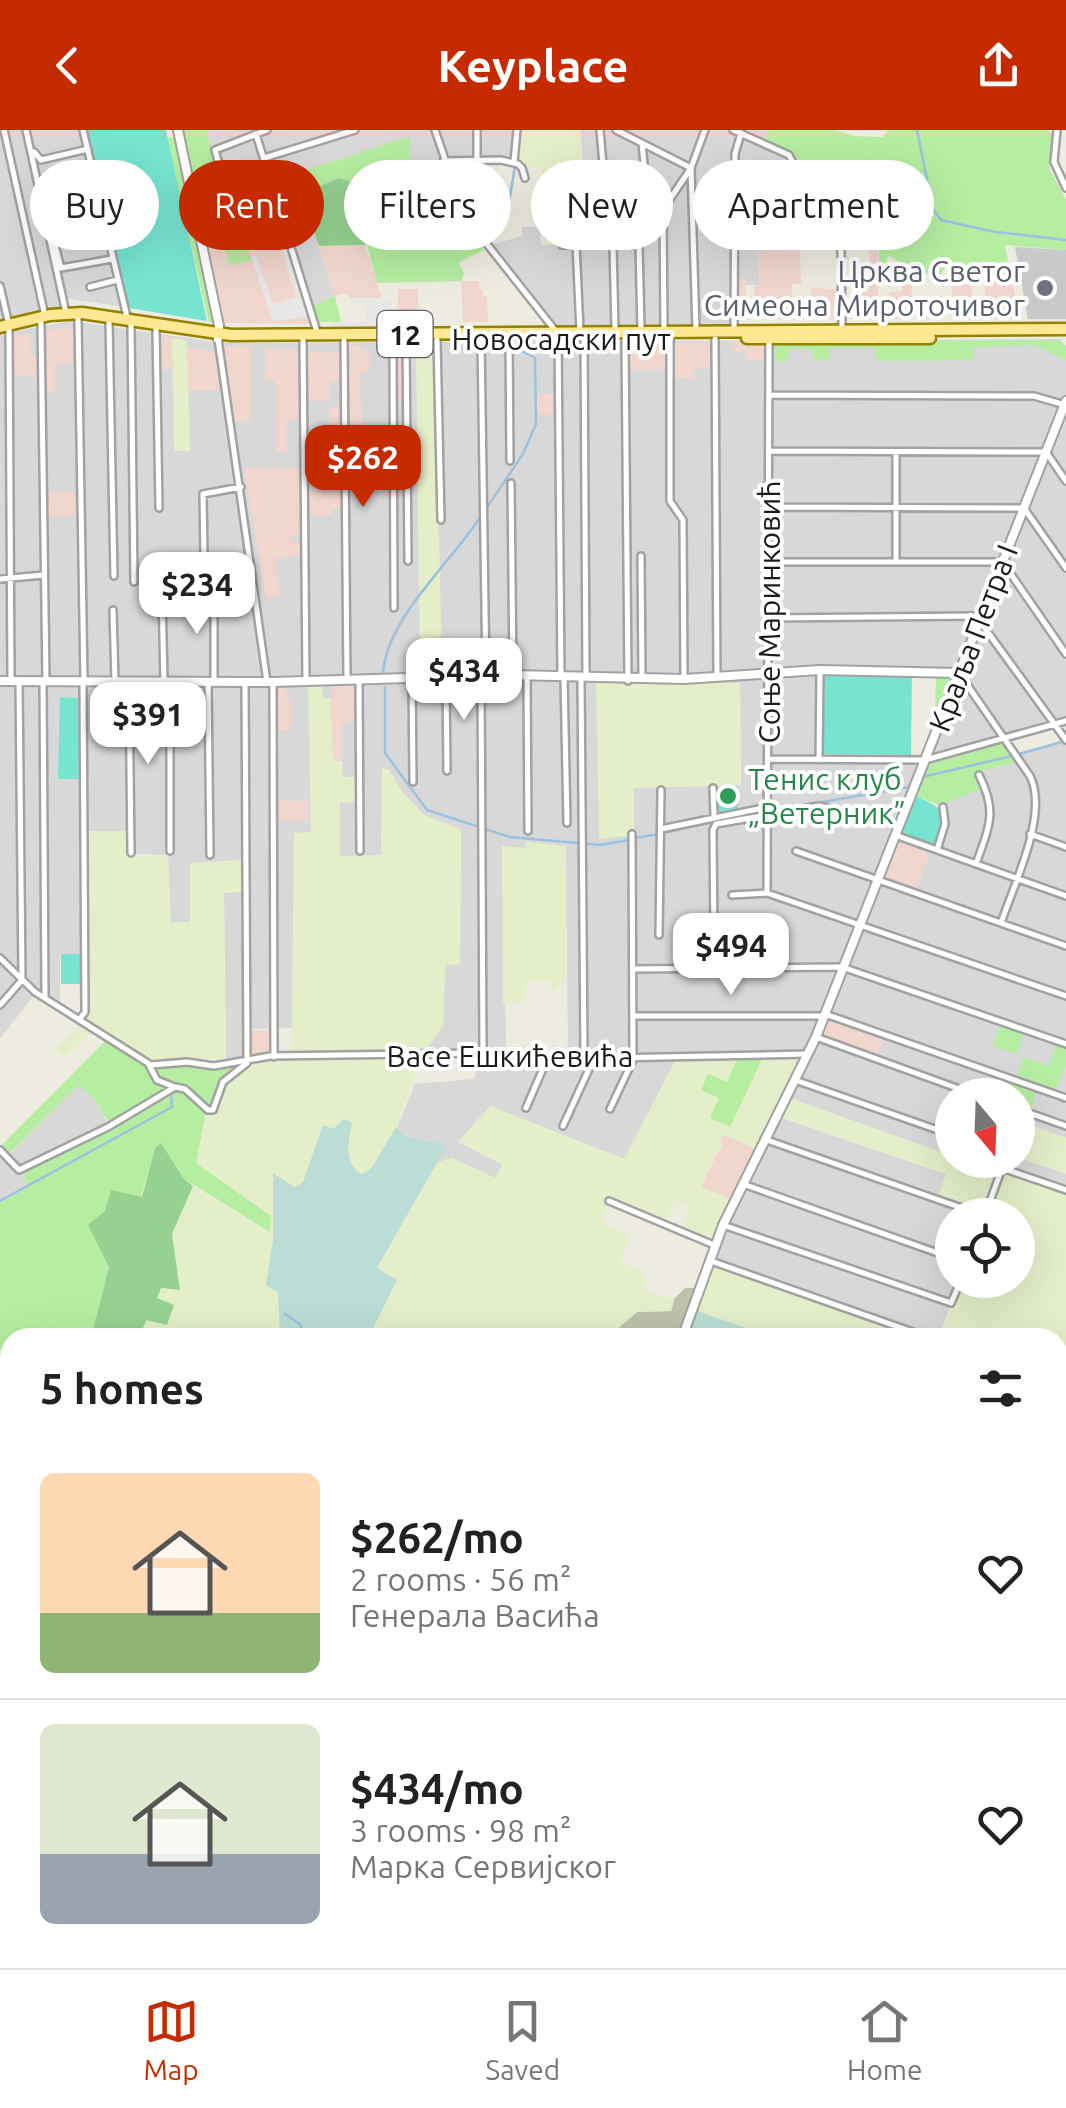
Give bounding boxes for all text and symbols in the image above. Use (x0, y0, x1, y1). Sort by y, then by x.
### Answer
icon: back (40, 38, 95, 93)
icon: share (971, 38, 1026, 93)
text: Keyplace (438, 40, 628, 91)
chip: Buy (30, 160, 159, 250)
chip: Rent (179, 160, 324, 250)
chip: Filters (344, 160, 511, 250)
chip: New (531, 160, 673, 250)
chip: Apartment (693, 160, 934, 250)
place label: Црква Светог Симеона Мироточивог (704, 254, 1025, 322)
marker: Црква Светог Симеона Мироточивог (1034, 277, 1056, 299)
road number: 12 (378, 311, 432, 357)
street label: Новосадски пут (451, 322, 671, 356)
pin: $262 (304, 425, 422, 510)
text: $262 (327, 439, 399, 475)
street label: Соње Маринковић (752, 480, 786, 744)
street label: Краља Петра I (922, 540, 1024, 736)
pin: $234 (138, 552, 256, 637)
text: $234 (161, 566, 233, 602)
pin: $434 (405, 638, 523, 723)
text: $434 (428, 652, 500, 688)
pin: $391 (89, 682, 207, 767)
text: $391 (112, 696, 184, 732)
place label: Тенис клуб „Ветерник” (748, 762, 906, 830)
marker: Тенис клуб „Ветерник” (717, 785, 739, 807)
pin: $494 (672, 913, 790, 998)
text: $494 (695, 927, 767, 963)
street label: Васе Ешкићевића (387, 1039, 633, 1073)
north arrow (935, 1078, 1035, 1178)
map controls (935, 1078, 1035, 1298)
button: locate (935, 1198, 1035, 1298)
icon: filters (973, 1361, 1028, 1416)
text: 5 homes (40, 1365, 204, 1412)
icon: home (120, 1513, 240, 1633)
text: $262/mo (350, 1514, 524, 1561)
icon: heart (973, 1546, 1028, 1601)
text: 2 rooms · 56 m² (350, 1561, 571, 1597)
text: Генерала Васића (350, 1597, 600, 1633)
icon: home (120, 1764, 240, 1884)
text: $434/mo (350, 1765, 524, 1812)
icon: heart (973, 1797, 1028, 1852)
text: 3 rooms · 98 m² (350, 1812, 571, 1848)
text: Марка Сервијског (350, 1848, 616, 1884)
tab: Map (143, 1994, 199, 2085)
tab: Saved (486, 1994, 560, 2085)
tab: Home (847, 1994, 923, 2085)

